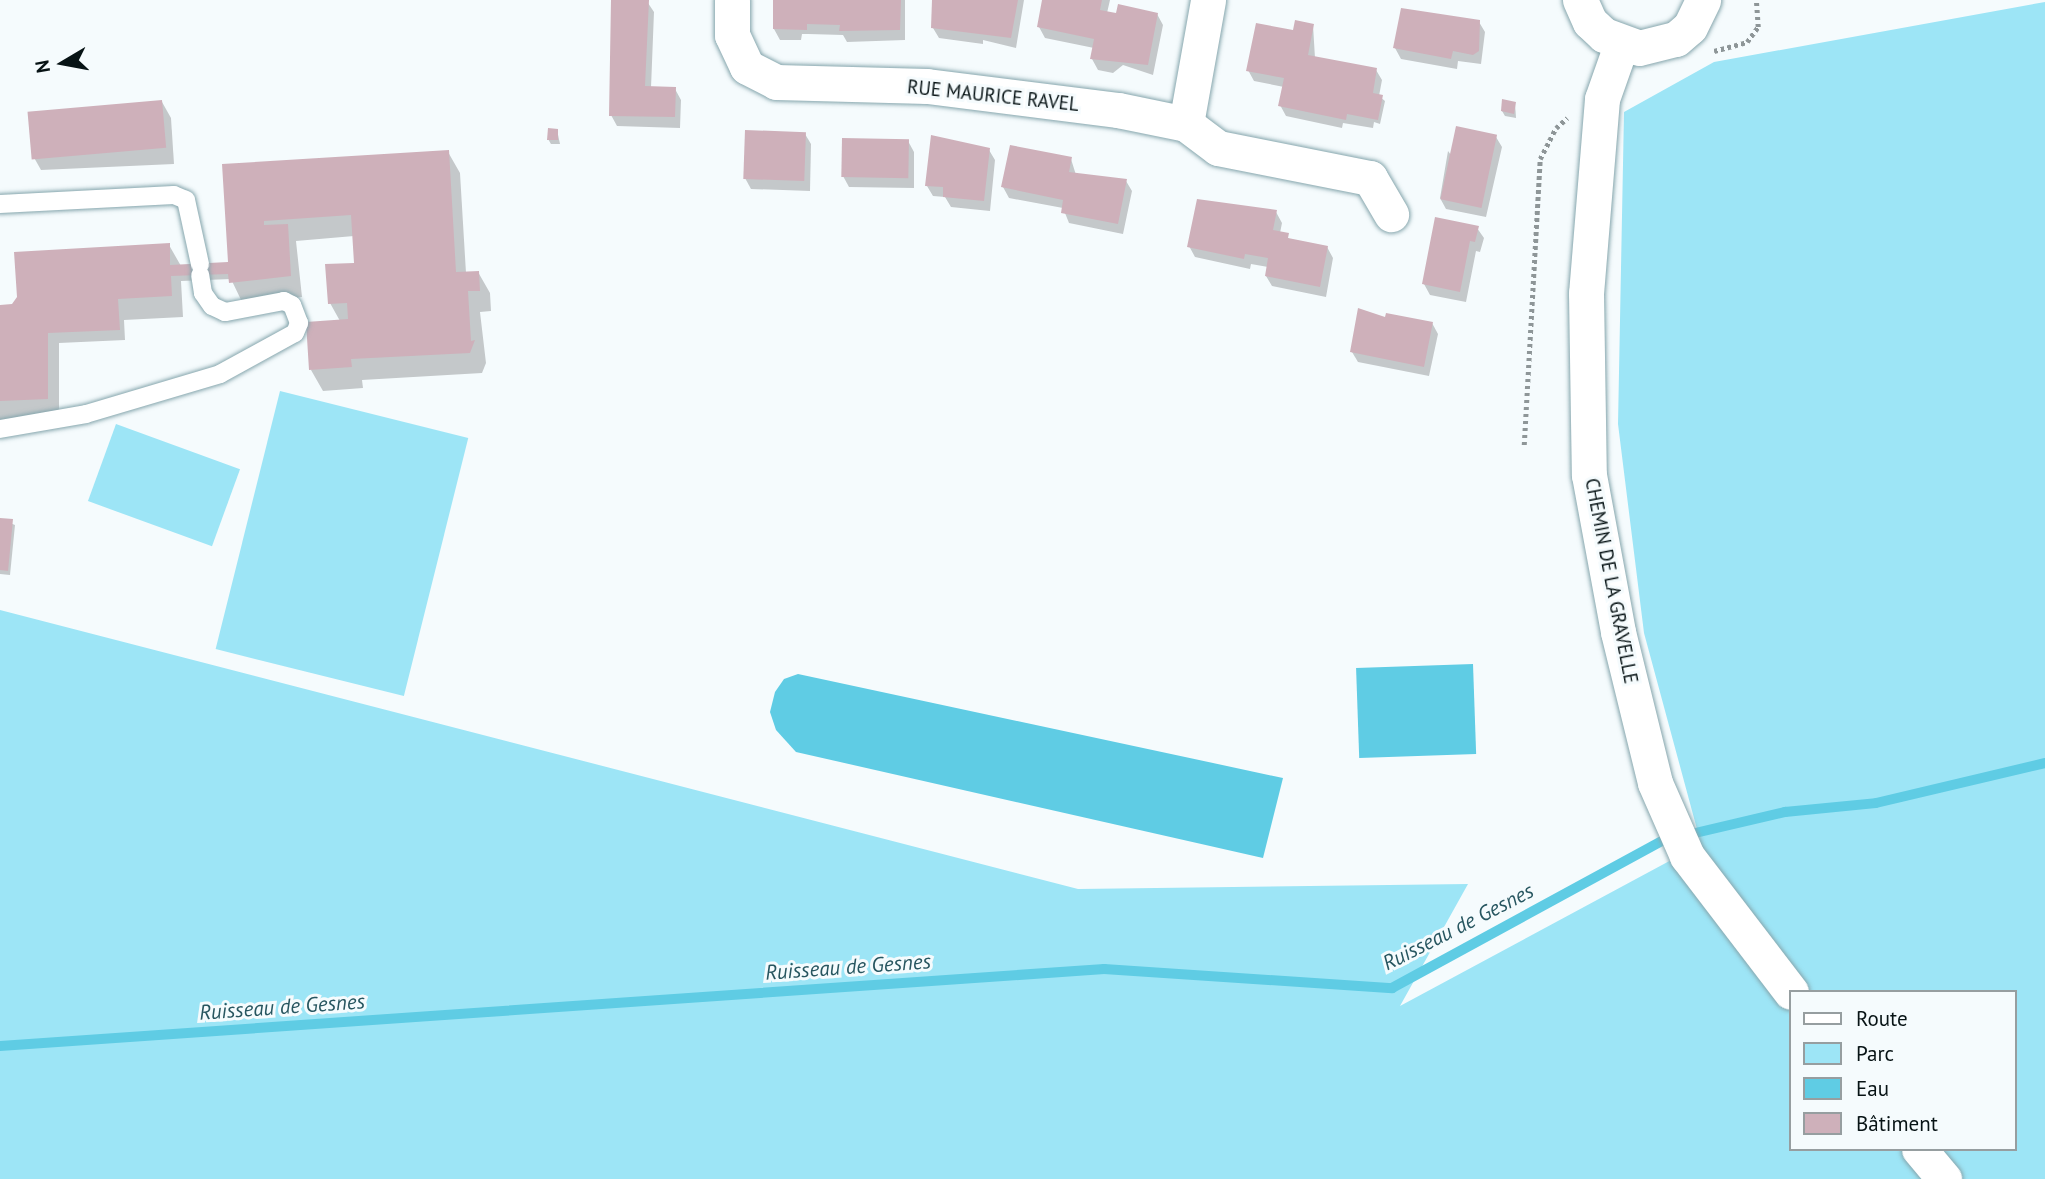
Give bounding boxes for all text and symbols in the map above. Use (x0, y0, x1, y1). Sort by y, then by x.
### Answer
north arrow (28, 28, 98, 98)
text: N (29, 58, 55, 75)
street label: RUE MAURICE RAVEL (906, 76, 1080, 116)
street label: CHEMIN DE LA GRAVELLE (1580, 476, 1642, 686)
water label: Ruisseau de Gesnes (1378, 878, 1538, 976)
water label: Ruisseau de Gesnes (764, 949, 932, 985)
water label: Ruisseau de Gesnes (198, 989, 366, 1025)
legend (1790, 990, 2017, 1151)
text: Route (1856, 1005, 1908, 1032)
text: Parc (1856, 1040, 1894, 1067)
text: Eau (1856, 1075, 1889, 1102)
text: Bâtiment (1856, 1110, 1938, 1137)

